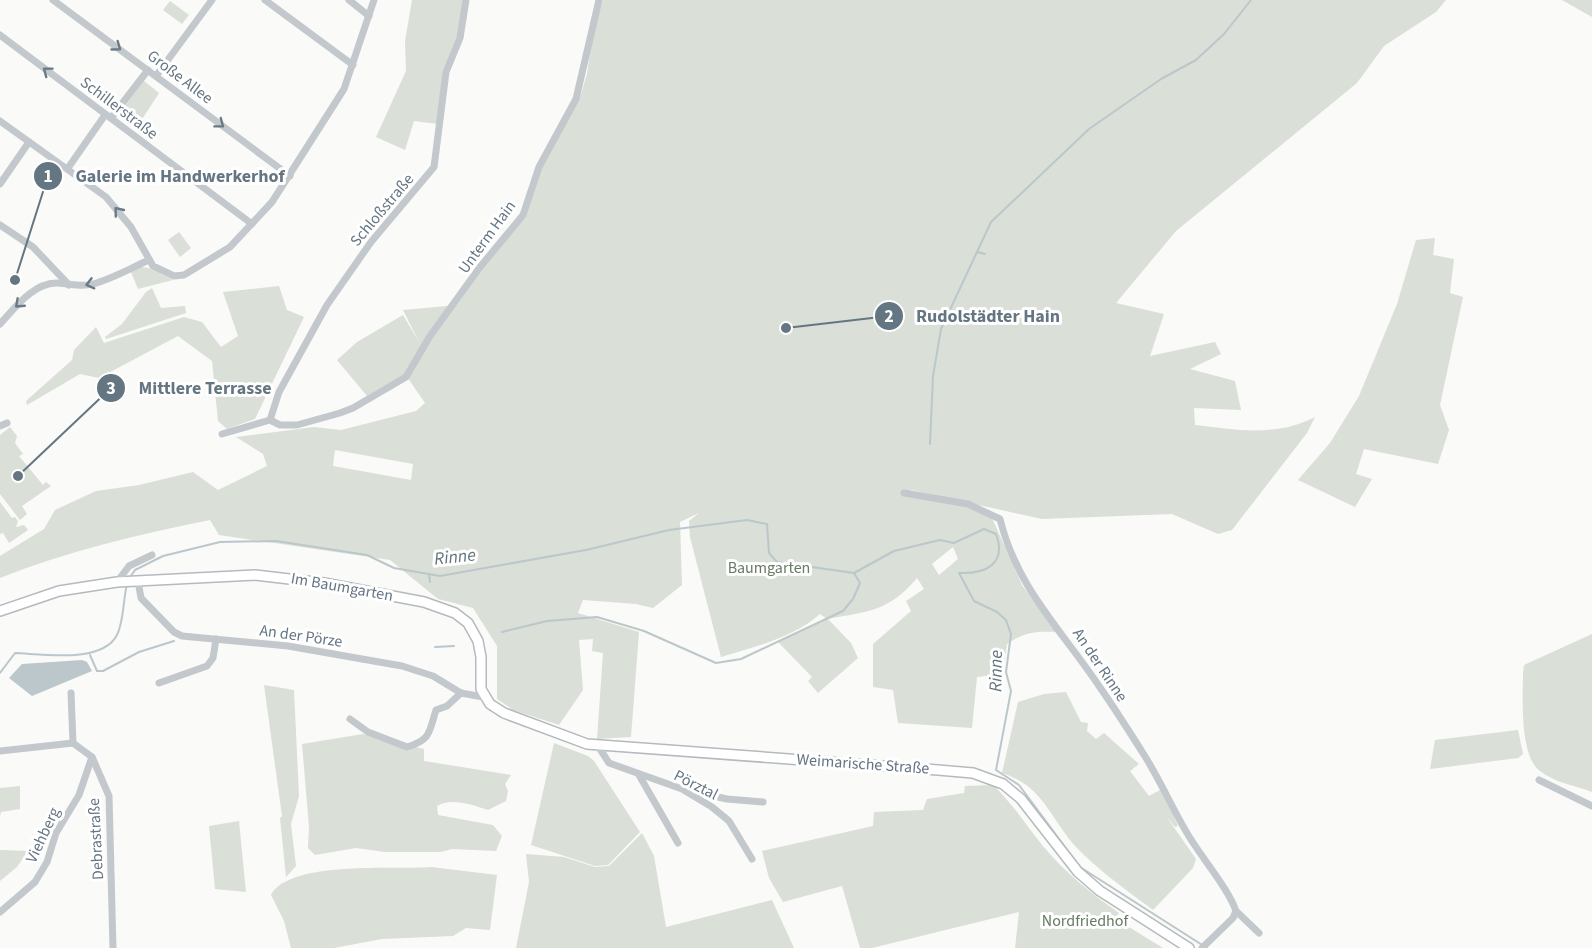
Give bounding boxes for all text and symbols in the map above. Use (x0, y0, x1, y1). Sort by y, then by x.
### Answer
one-way arrow (110, 40, 121, 51)
street label: Große Allee (143, 45, 217, 109)
one-way arrow (43, 67, 54, 78)
street label: Schillerstraße (76, 71, 163, 145)
one-way arrow (213, 116, 224, 127)
callout: Galerie im Handwerkerhof (33, 158, 296, 194)
text: 1 (43, 164, 53, 189)
text: Galerie im Handwerkerhof (75, 164, 285, 189)
street label: Schloßstraße (345, 169, 419, 251)
street label: Unterm Hain (453, 196, 521, 278)
one-way arrow (114, 207, 125, 218)
one-way arrow (85, 277, 96, 289)
one-way arrow (15, 296, 26, 307)
callout: Rudolstädter Hain (874, 298, 1072, 334)
text: 2 (884, 304, 894, 329)
text: Rudolstädter Hain (916, 304, 1060, 329)
callout: Mittlere Terrasse (96, 370, 283, 406)
text: 3 (106, 376, 116, 401)
text: Mittlere Terrasse (138, 376, 272, 401)
water label: Rinne (433, 542, 477, 572)
park label: Baumgarten (728, 557, 810, 579)
street label: Im Baumgarten (289, 567, 395, 607)
street label: An der Pörze (258, 619, 344, 653)
street label: An der Rinne (1067, 624, 1133, 706)
water label: Rinne (983, 650, 1009, 692)
street label: Weimarische Straße (796, 748, 930, 780)
street label: Pörztal (670, 765, 722, 805)
street label: Debrastraße (83, 797, 109, 881)
street label: Viehberg (21, 804, 65, 866)
park label: Nordfriedhof (1042, 910, 1129, 932)

